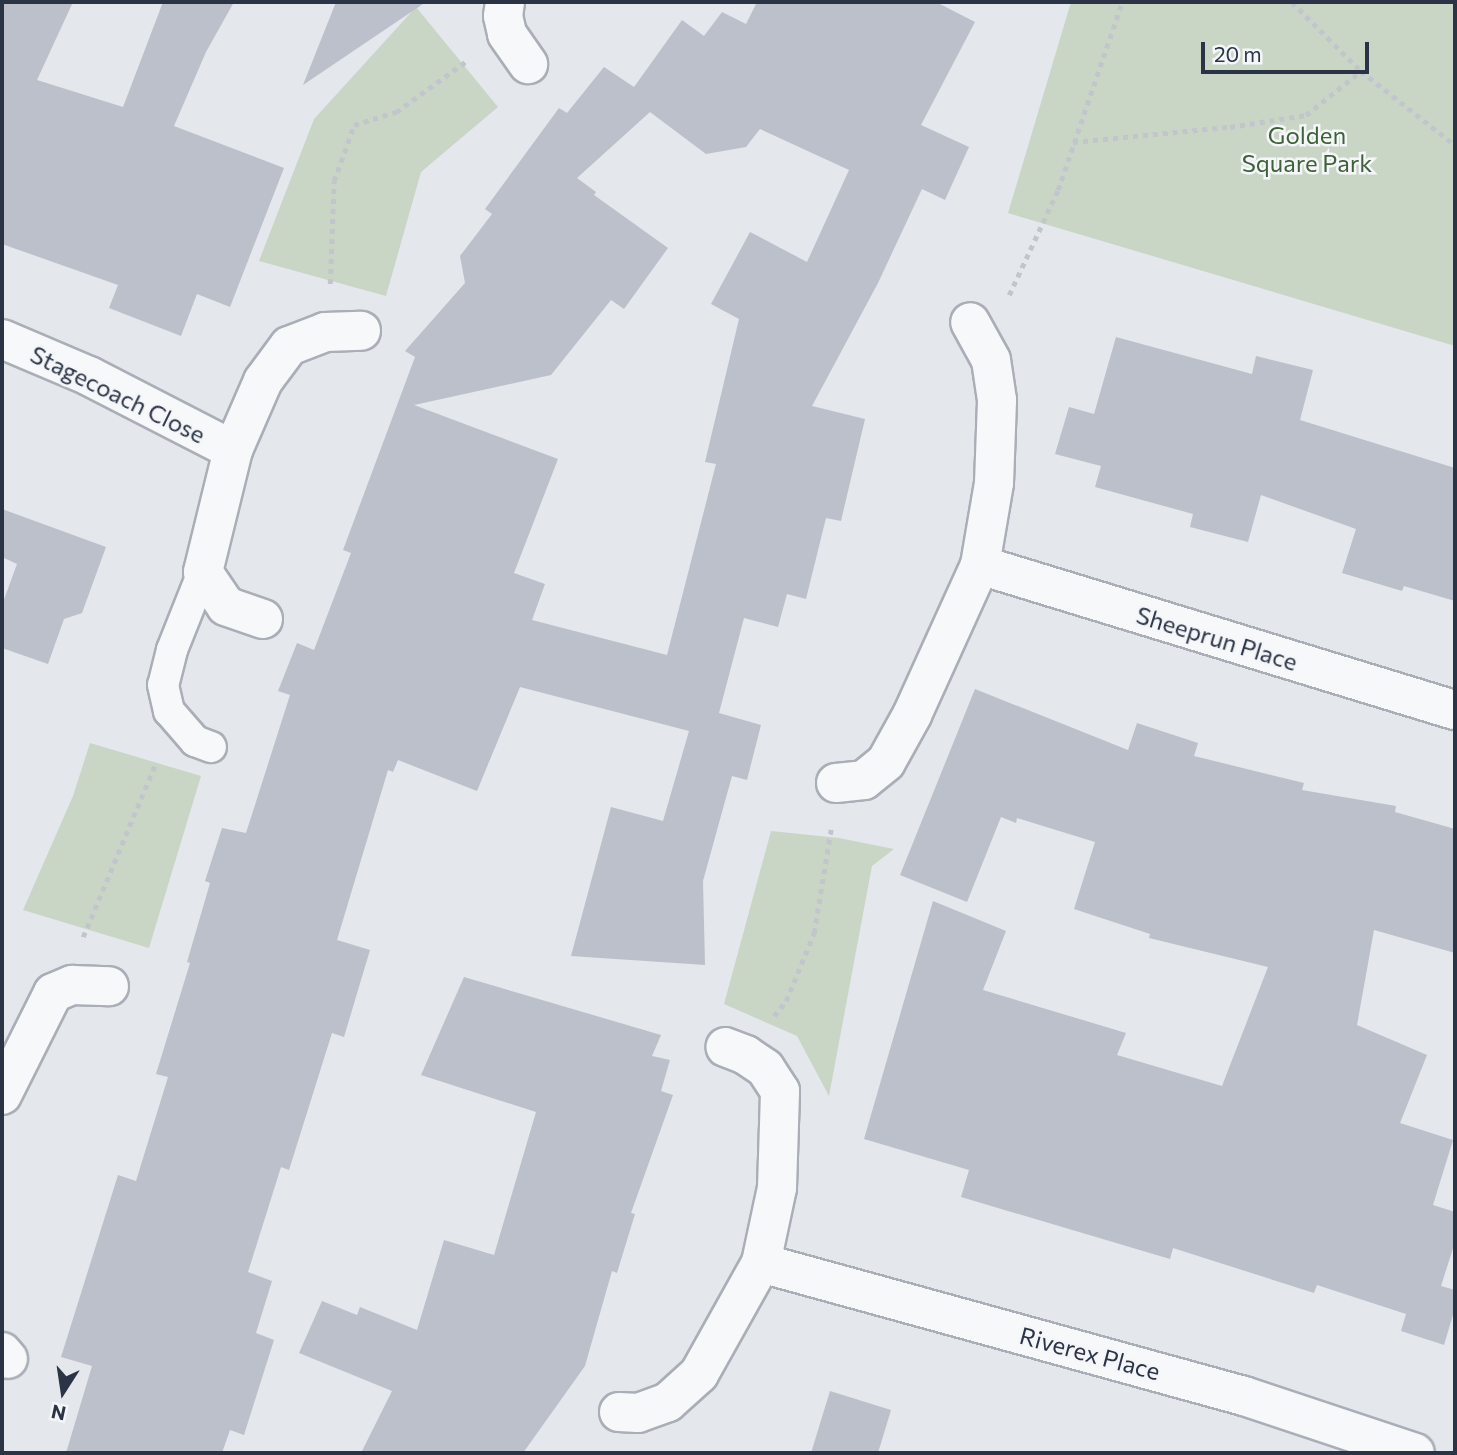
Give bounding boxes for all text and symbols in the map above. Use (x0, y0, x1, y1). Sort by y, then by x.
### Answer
scale bar (1205, 28, 1373, 72)
text: 20 m (1214, 41, 1262, 66)
park label: Golden Square Park (1242, 121, 1372, 177)
street label: Stagecoach Close (26, 339, 210, 449)
street label: Sheeprun Place (1133, 600, 1301, 676)
street label: Riverex Place (1017, 1320, 1163, 1386)
north arrow (28, 1357, 98, 1427)
text: N (49, 1400, 68, 1426)

